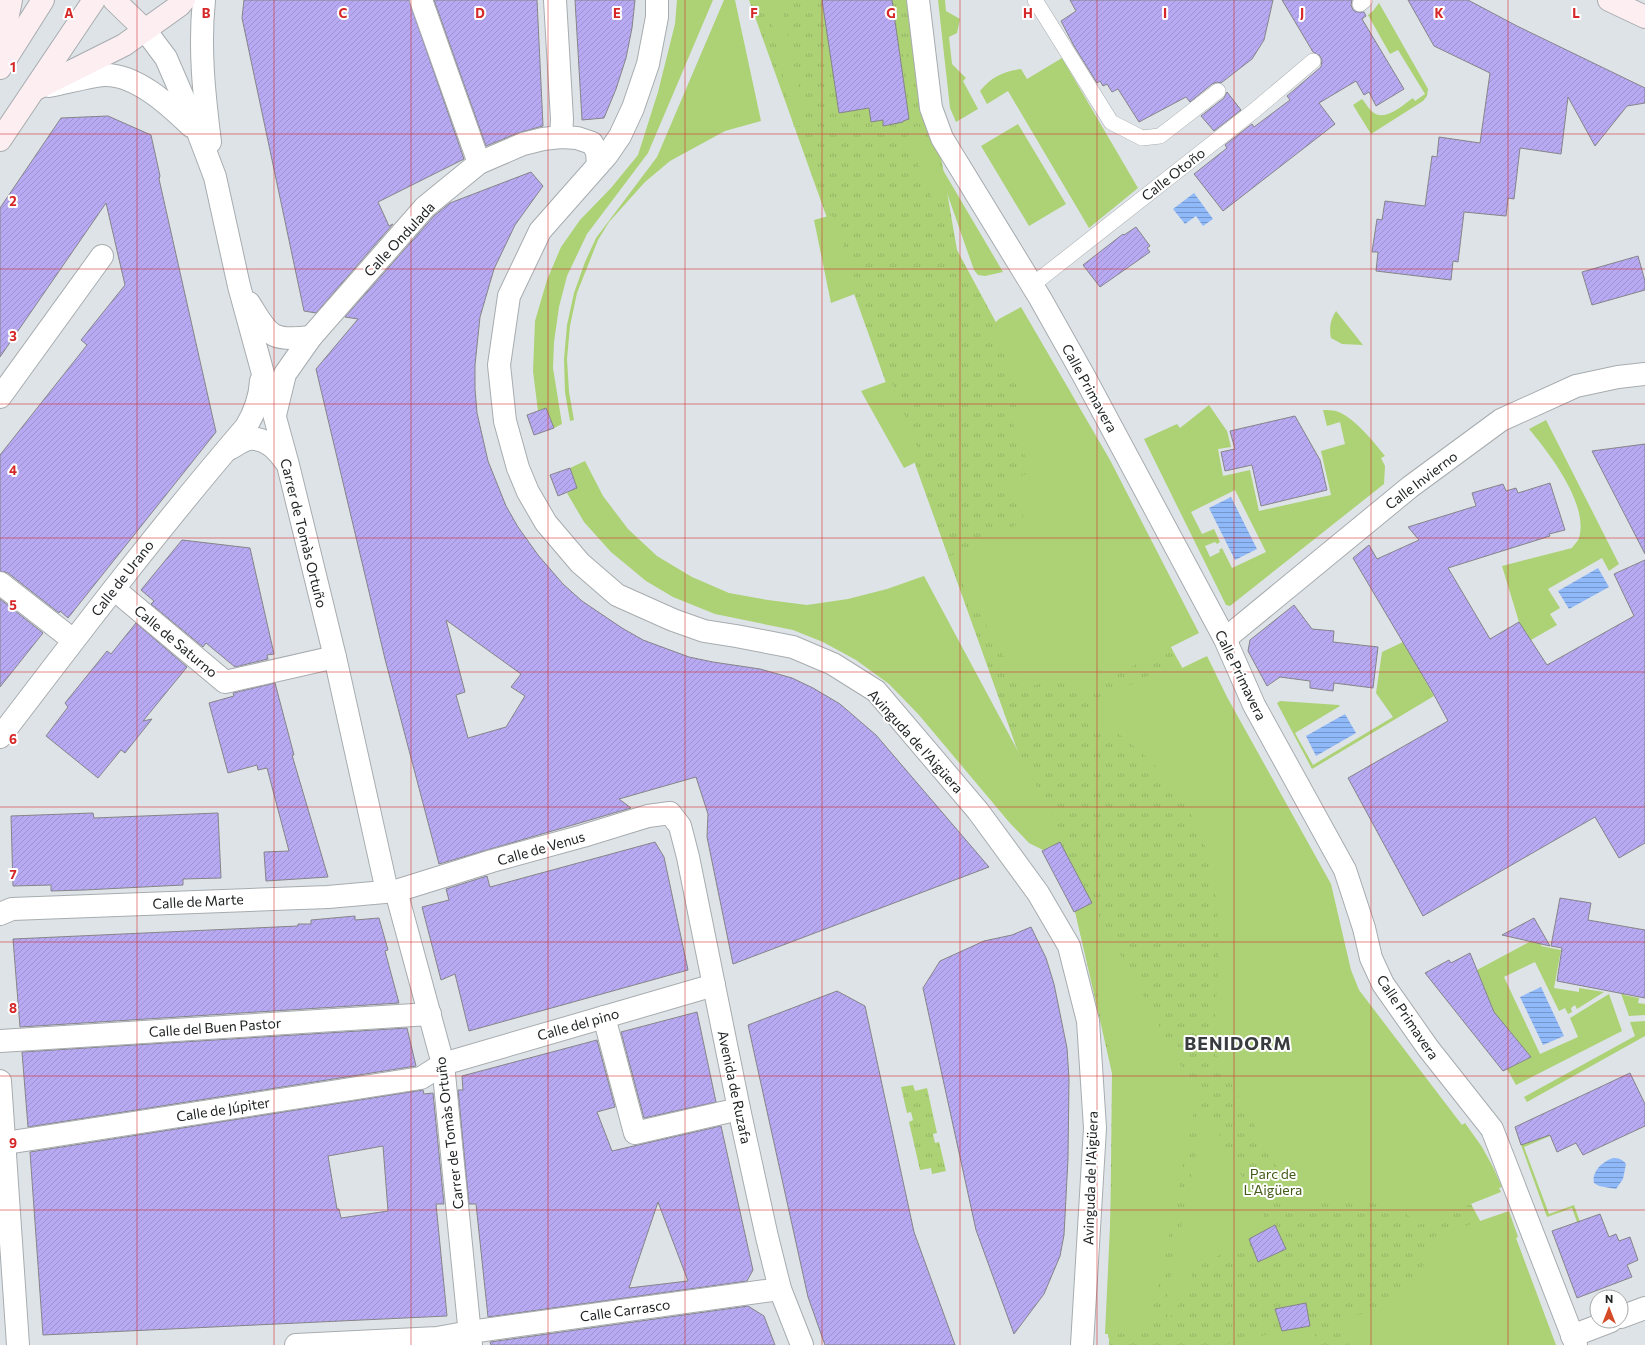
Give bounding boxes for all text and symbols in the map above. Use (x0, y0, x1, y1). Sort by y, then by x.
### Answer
text: A (64, 5, 74, 21)
text: B (202, 5, 211, 21)
text: C (339, 5, 348, 21)
text: D (475, 5, 485, 21)
text: E (613, 5, 621, 21)
text: F (750, 5, 758, 21)
text: G (886, 5, 896, 21)
text: H (1023, 5, 1033, 21)
text: I (1163, 5, 1167, 21)
text: J (1300, 5, 1304, 21)
text: K (1434, 5, 1444, 21)
text: L (1572, 5, 1580, 21)
text: 1 (10, 59, 16, 75)
street label: Calle Otoño (1138, 144, 1208, 204)
text: 2 (9, 193, 17, 209)
street label: Calle Ondulada (360, 198, 438, 280)
text: 3 (9, 328, 17, 344)
street label: Calle Primavera (1059, 341, 1121, 435)
street label: Calle Invierno (1382, 447, 1460, 513)
street label: Carrer de Tomàs Ortuño (277, 457, 331, 609)
text: 4 (9, 462, 17, 478)
street label: Calle de Urano (87, 537, 157, 619)
text: 5 (9, 597, 17, 613)
street label: Calle de Saturno (131, 601, 221, 681)
street label: Calle Primavera (1212, 627, 1270, 723)
street label: Avinguda de l'Aigüera (865, 686, 967, 796)
text: 6 (9, 731, 17, 747)
street label: Calle de Venus (495, 827, 587, 869)
text: 7 (9, 866, 17, 882)
street label: Calle de Marte (152, 890, 244, 912)
street label: Calle Primavera (1373, 971, 1443, 1063)
text: 8 (9, 1000, 17, 1016)
street label: Calle del pino (535, 1004, 621, 1044)
street label: Calle del Buen Pastor (148, 1014, 282, 1040)
street label: Avenida de Ruzafa (715, 1029, 755, 1145)
district label: BENIDORM (1184, 1032, 1292, 1054)
street label: Carrer de Tomàs Ortuño (431, 1056, 467, 1210)
street label: Calle de Júpiter (175, 1093, 271, 1125)
street label: Avinguda de l'Aigüera (1079, 1111, 1101, 1245)
text: 9 (9, 1135, 17, 1151)
park label: Parc de L'Aigüera (1244, 1165, 1302, 1198)
north arrow (1589, 1289, 1629, 1329)
text: N (1605, 1292, 1613, 1305)
street label: Calle Carrasco (579, 1295, 671, 1325)

